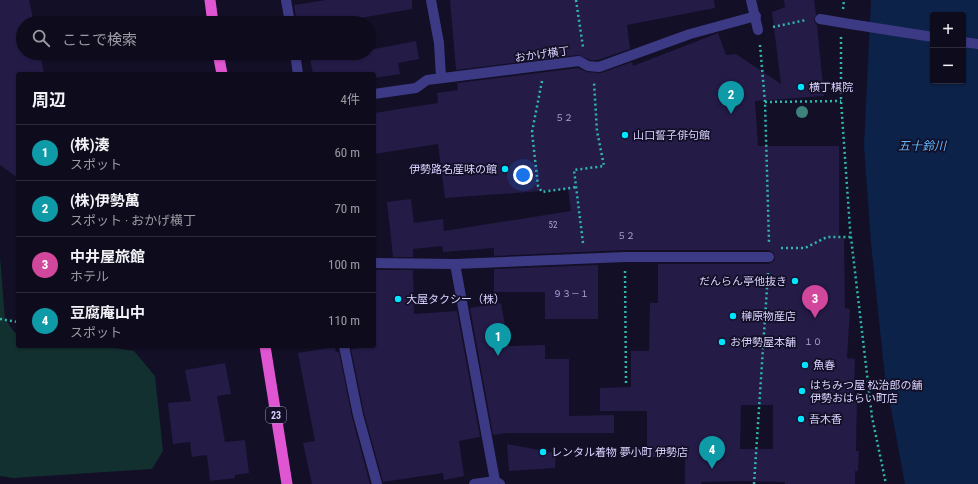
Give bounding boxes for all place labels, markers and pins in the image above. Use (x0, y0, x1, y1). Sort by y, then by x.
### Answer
pin: 2 (718, 81, 744, 114)
place label: 横丁棋院 (809, 81, 853, 94)
marker: 横丁棋院 (796, 82, 806, 92)
place label: 山口誓子俳句館 (633, 129, 710, 142)
marker: 山口誓子俳句館 (620, 130, 630, 140)
place label: 伊勢路名産味の館 (409, 163, 497, 176)
marker: 伊勢路名産味の館 (500, 164, 510, 174)
place label: だんらん亭他抜き (699, 275, 787, 288)
marker: だんらん亭他抜き (790, 276, 800, 286)
pin: 3 (802, 285, 828, 318)
place label: 大屋タクシー（株） (406, 293, 505, 306)
marker: 大屋タクシー（株） (393, 294, 403, 304)
place label: 榊原物産店 (741, 310, 796, 323)
marker: 榊原物産店 (728, 311, 738, 321)
pin: 1 (485, 323, 511, 356)
place label: お伊勢屋本舗 (730, 336, 796, 349)
marker: お伊勢屋本舗 (717, 337, 727, 347)
place label: 魚春 (813, 359, 835, 372)
marker: 魚春 (800, 360, 810, 370)
place label: はちみつ屋 松治郎の舗 伊勢おはらい町店 (810, 379, 923, 405)
marker: はちみつ屋 松治郎の舗 伊勢おはらい町店 (797, 386, 807, 396)
place label: 吾木香 (809, 413, 842, 426)
marker: 吾木香 (796, 414, 806, 424)
pin: 4 (699, 436, 725, 469)
place label: レンタル着物 夢小町 伊勢店 (551, 446, 688, 459)
marker: レンタル着物 夢小町 伊勢店 (538, 447, 548, 457)

